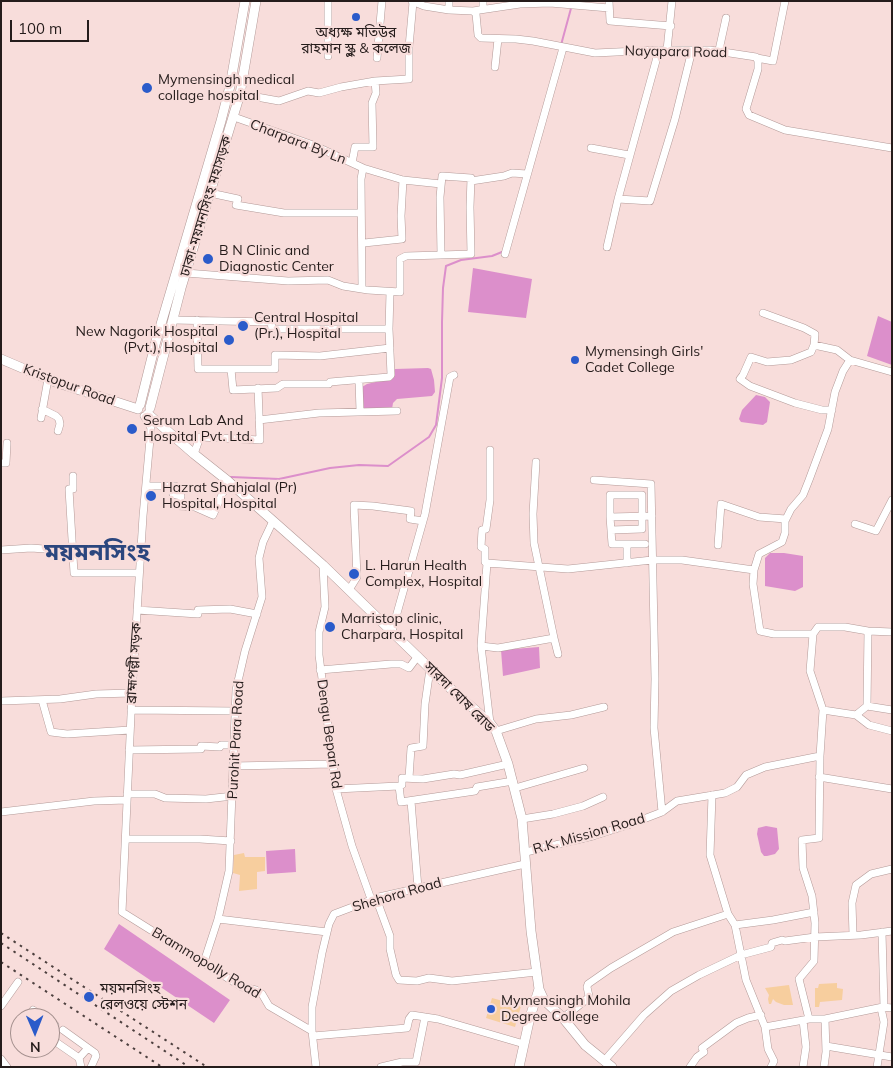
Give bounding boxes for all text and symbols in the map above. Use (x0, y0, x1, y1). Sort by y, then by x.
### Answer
scale bar (12, 10, 91, 42)
marker: অধ্যক্ষ মতিউর রাহমান স্কুল & কলেজ (350, 11, 362, 23)
text: 100 m (18, 19, 62, 38)
place label: অধ্যক্ষ মতিউর রাহমান স্কুল & কলেজ (301, 25, 411, 58)
street label: Nayapara Road (625, 43, 727, 61)
place label: Mymensingh medical collage hospital (158, 72, 295, 104)
marker: Mymensingh medical collage hospital (140, 81, 154, 95)
street label: Charpara By Ln (248, 116, 348, 168)
street label: ঢাকা-ময়মনসিংহ মহাসড়ক (177, 134, 235, 278)
place label: B N Clinic and Diagnostic Center (219, 243, 334, 276)
marker: B N Clinic and Diagnostic Center (201, 252, 215, 266)
place label: Central Hospital (Pr.), Hospital (254, 310, 358, 342)
marker: Central Hospital (Pr.), Hospital (236, 319, 250, 333)
place label: New Nagorik Hospital (Pvt.), Hospital (76, 324, 218, 357)
marker: New Nagorik Hospital (Pvt.), Hospital (222, 333, 236, 347)
place label: Mymensingh Girls' Cadet College (585, 344, 703, 377)
marker: Mymensingh Girls' Cadet College (569, 354, 581, 366)
street label: Kristopur Road (21, 361, 117, 409)
place label: Serum Lab And Hospital Pvt. Ltd. (143, 413, 253, 446)
marker: Serum Lab And Hospital Pvt. Ltd. (125, 422, 139, 436)
place label: Hazrat Shahjalal (Pr) Hospital, Hospital (162, 480, 298, 512)
marker: Hazrat Shahjalal (Pr) Hospital, Hospital (144, 489, 158, 503)
district label: ময়মনসিংহ (44, 539, 150, 567)
place label: L. Harun Health Complex, Hospital (365, 558, 482, 590)
marker: L. Harun Health Complex, Hospital (347, 567, 361, 581)
place label: Marristop clinic, Charpara, Hospital (341, 611, 463, 644)
marker: Marristop clinic, Charpara, Hospital (323, 620, 337, 634)
street label: ব্রাহ্মপল্লী সড়ক (123, 622, 145, 704)
street label: সারদা ঘোষ রোড (420, 658, 498, 736)
street label: Dengu Bepari Rd (313, 678, 345, 790)
street label: Purohit Para Road (225, 680, 247, 800)
street label: R.K. Mission Road (531, 810, 647, 858)
street label: Shehora Road (350, 874, 444, 916)
street label: Brammopolly Road (149, 924, 263, 1002)
place label: ময়মনসিংহ রেলওয়ে স্টেশন (100, 981, 187, 1014)
marker: ময়মনসিংহ রেলওয়ে স্টেশন (82, 990, 96, 1004)
place label: Mymensingh Mohila Degree College (501, 993, 631, 1026)
marker: Mymensingh Mohila Degree College (485, 1003, 497, 1015)
north arrow (10, 1008, 60, 1058)
text: N (30, 1038, 41, 1056)

